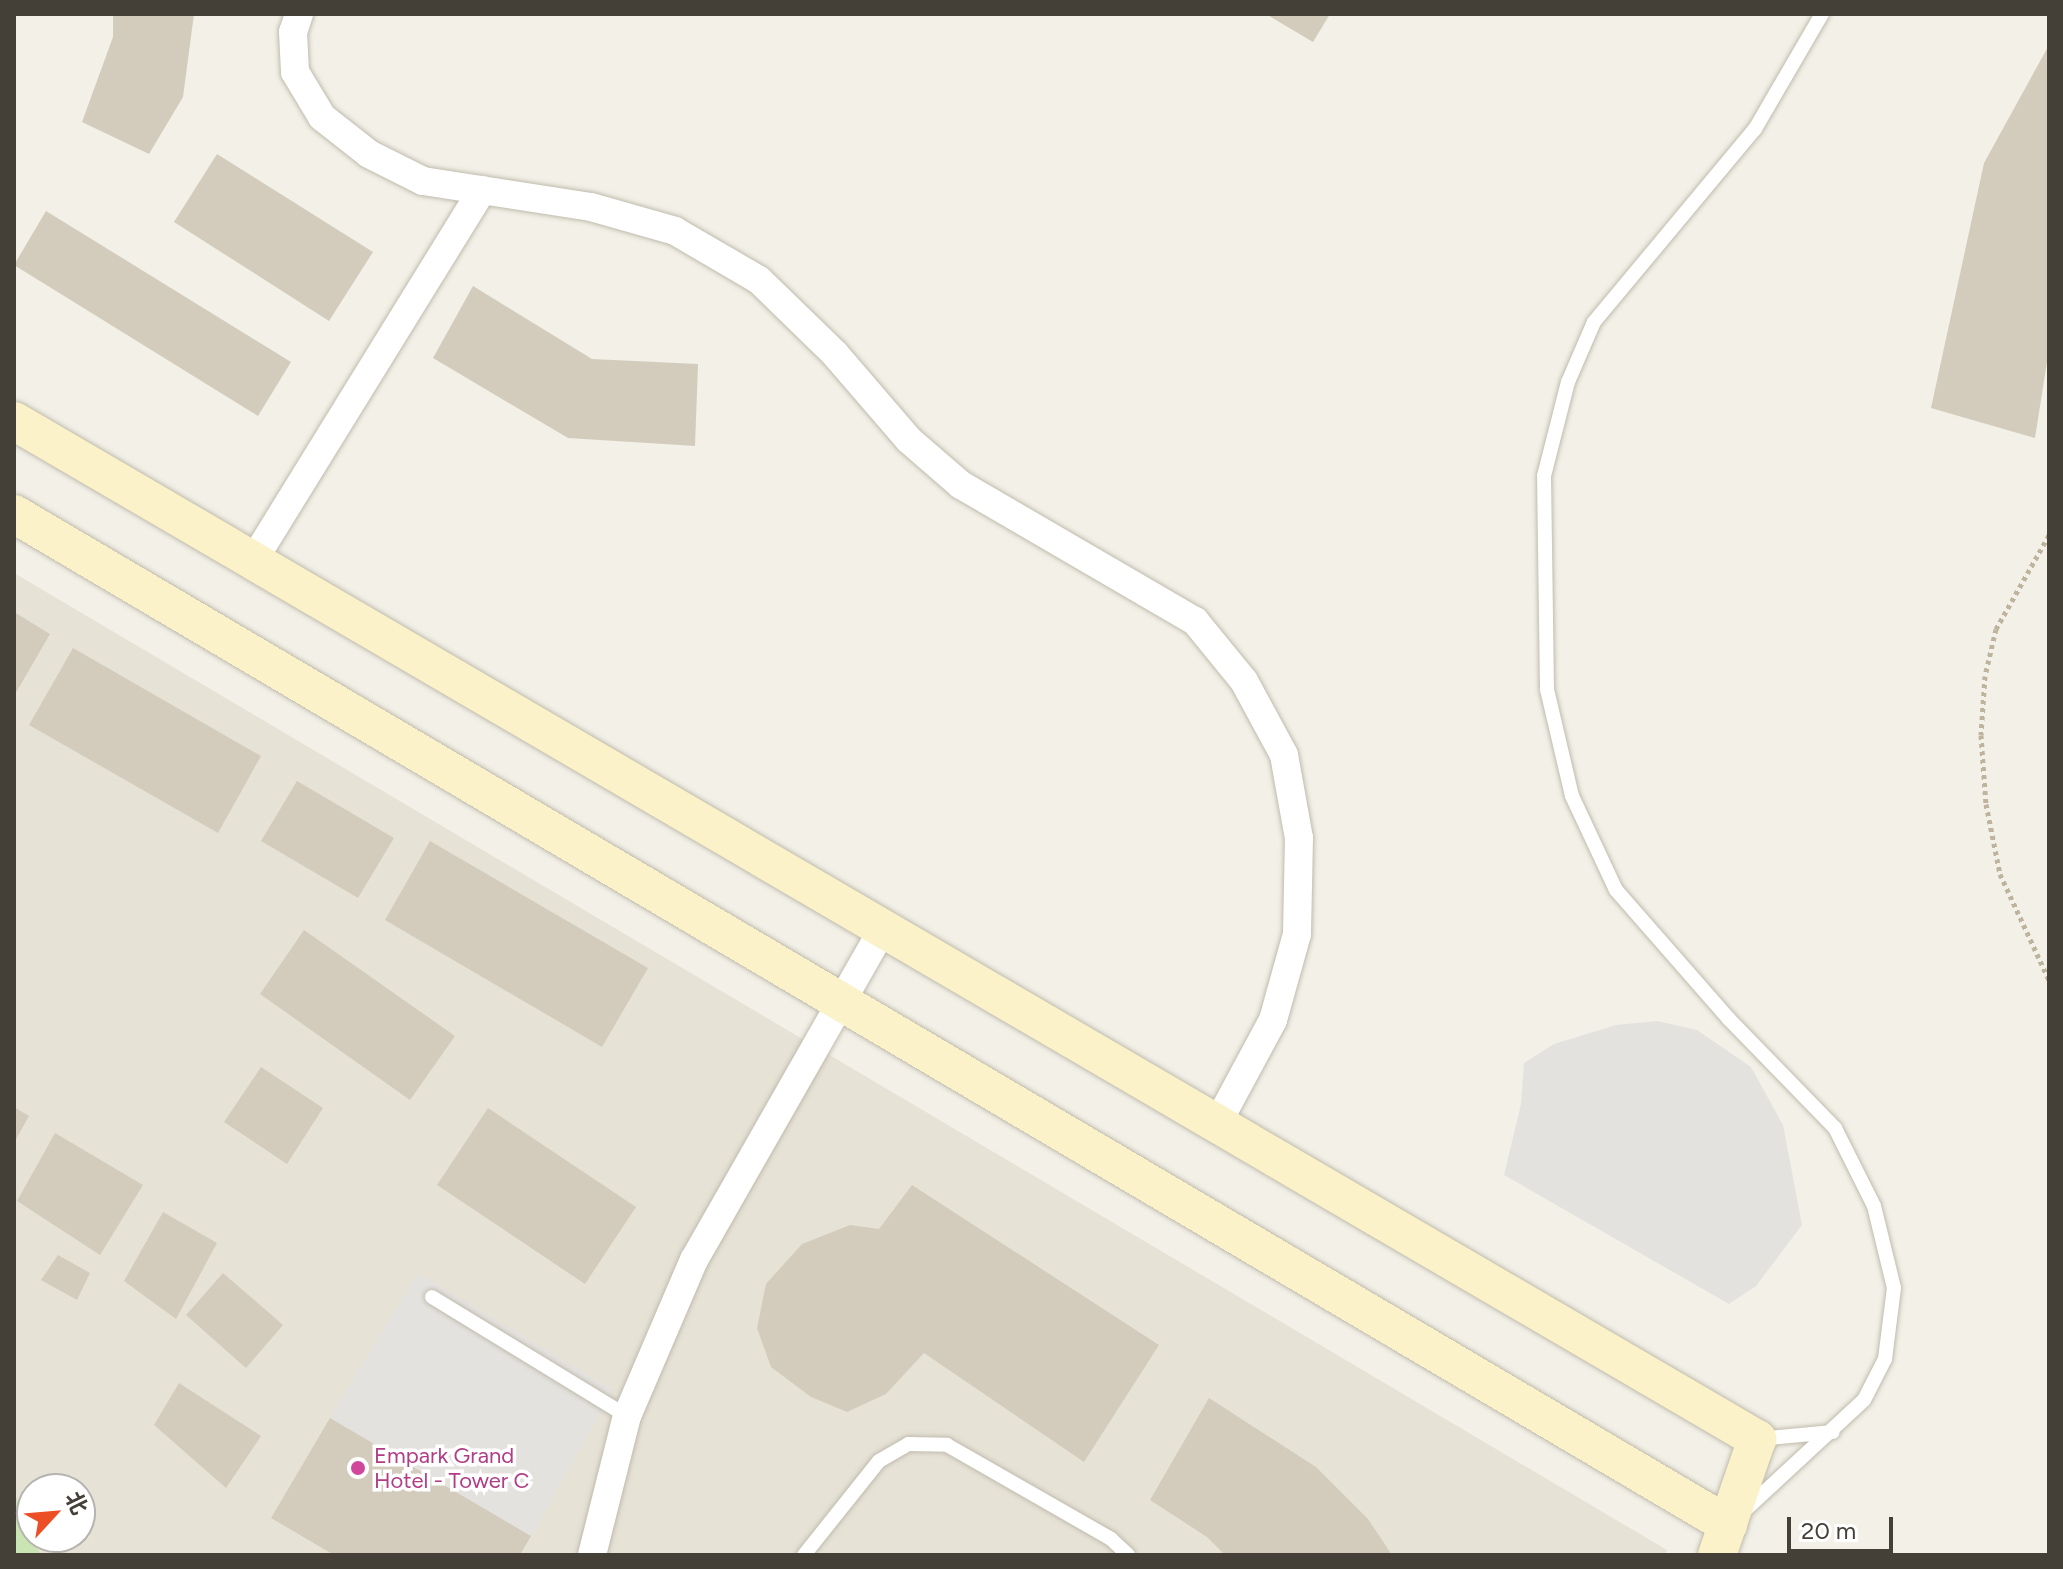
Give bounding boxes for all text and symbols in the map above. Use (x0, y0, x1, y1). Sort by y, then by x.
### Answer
place label: Empark Grand Hotel - Tower C (374, 1442, 529, 1494)
marker: Empark Grand Hotel - Tower C (349, 1459, 367, 1477)
north arrow (16, 1473, 96, 1553)
text: 北 (59, 1487, 93, 1519)
scale bar (1791, 1501, 1897, 1551)
text: 20 m (1801, 1516, 1856, 1545)

